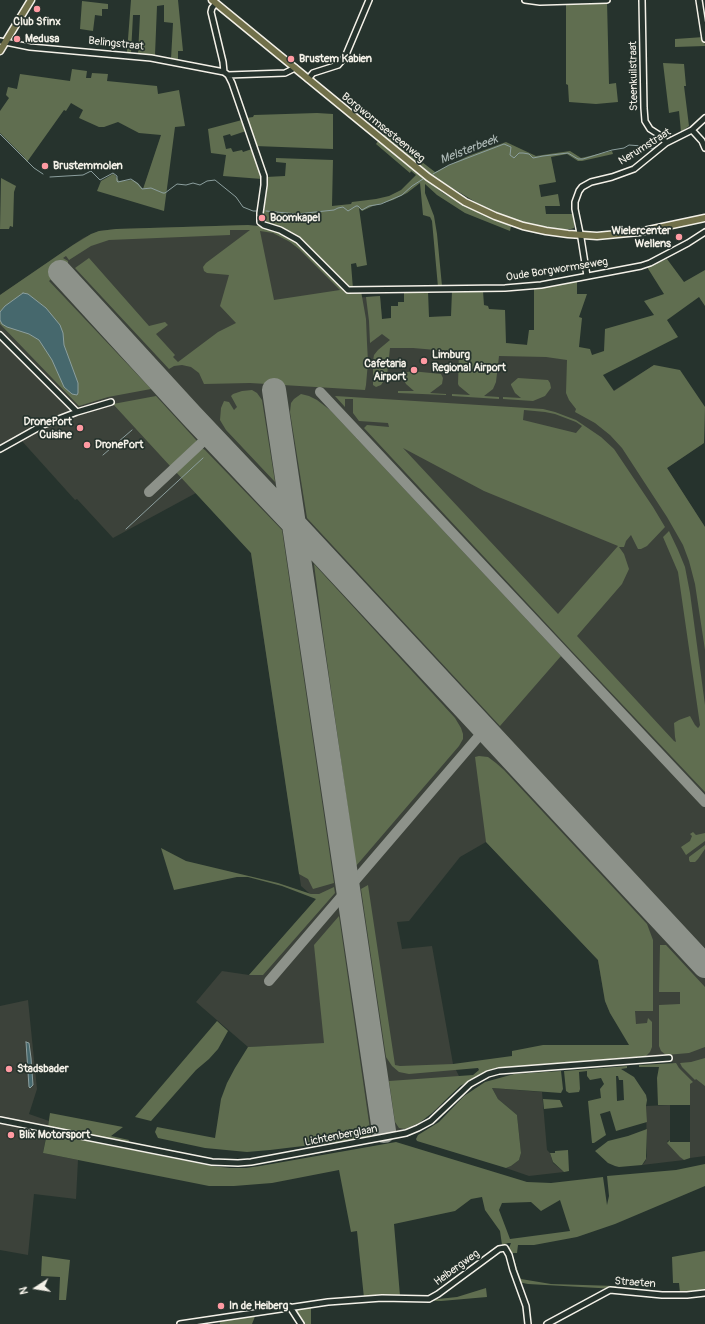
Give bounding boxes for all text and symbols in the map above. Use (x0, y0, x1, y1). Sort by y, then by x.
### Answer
marker: Club Sfinx (32, 4, 42, 14)
place label: Club Sfinx (13, 15, 61, 29)
place label: Medusa (25, 32, 59, 46)
marker: Medusa (12, 34, 22, 44)
street label: Belingstraat (88, 35, 144, 53)
street label: Steenkuilstraat (627, 41, 641, 111)
place label: Brustem Kabien (299, 52, 372, 66)
marker: Brustem Kabien (286, 54, 296, 64)
street label: Borgwormsesteenweg (339, 90, 427, 166)
street label: Nerumstraat (616, 126, 674, 168)
water label: Melsterbeek (438, 132, 500, 168)
place label: Brustemmolen (53, 159, 123, 173)
marker: Brustemmolen (40, 161, 50, 171)
place label: Boomkapel (270, 211, 320, 225)
marker: Boomkapel (257, 213, 267, 223)
place label: Wielercenter Wellens (612, 224, 671, 250)
marker: Wielercenter Wellens (674, 232, 684, 242)
street label: Oude Borgwormseweg (505, 255, 609, 285)
place label: Limburg Regional Airport (432, 348, 506, 374)
marker: Limburg Regional Airport (419, 356, 429, 366)
place label: Cafetaria Airport (364, 357, 406, 383)
marker: Cafetaria Airport (409, 365, 419, 375)
place label: DronePort Cuisine (24, 415, 72, 441)
marker: DronePort Cuisine (75, 423, 85, 433)
place label: DronePort (95, 438, 143, 452)
marker: DronePort (82, 440, 92, 450)
place label: Stadsbader (17, 1062, 69, 1076)
marker: Stadsbader (4, 1064, 14, 1074)
street label: Lichtenberglaan (304, 1122, 378, 1150)
place label: Blix Motorsport (19, 1128, 90, 1142)
marker: Blix Motorsport (6, 1130, 16, 1140)
street label: Heibergweg (432, 1247, 482, 1289)
north arrow (16, 1268, 56, 1308)
street label: Straeten (614, 1275, 656, 1291)
text: N (17, 1286, 31, 1296)
place label: In de Heiberg (229, 1299, 288, 1313)
marker: In de Heiberg (216, 1301, 226, 1311)

